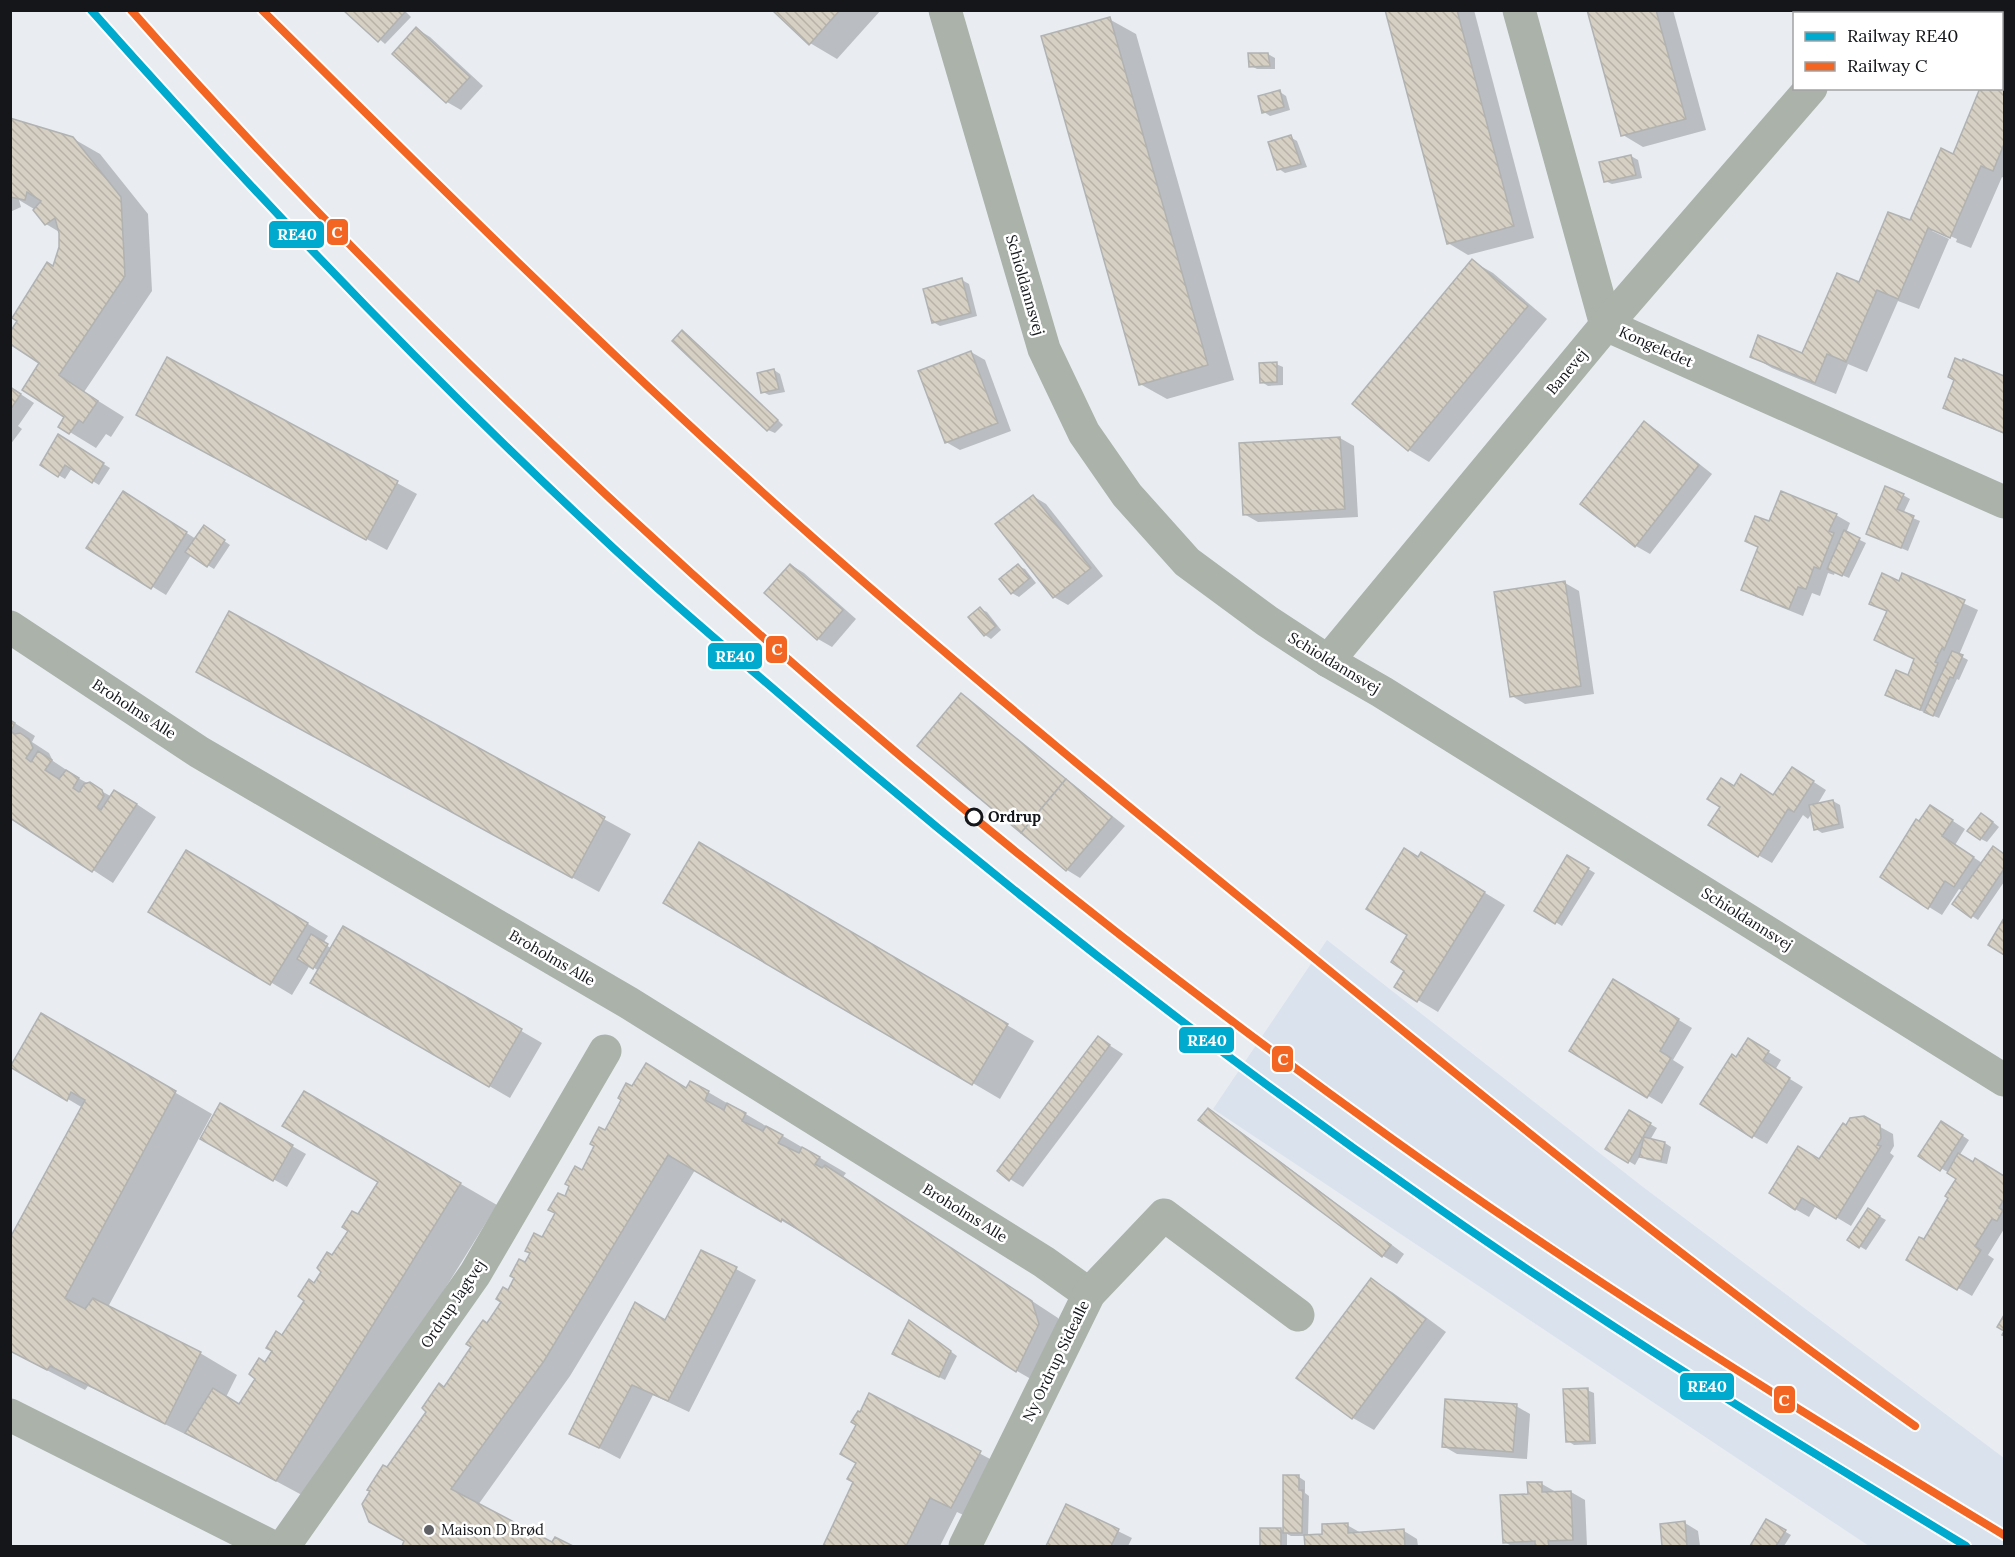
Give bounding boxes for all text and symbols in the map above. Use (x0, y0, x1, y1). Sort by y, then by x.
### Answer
legend (1793, 12, 2003, 90)
text: Railway RE40 (1847, 24, 1958, 47)
text: Railway C (1847, 54, 1928, 77)
line badge: C (326, 218, 349, 246)
line badge: RE40 (268, 220, 325, 249)
text: C (331, 222, 343, 242)
text: RE40 (277, 224, 317, 244)
street label: Schioldannsvej (1002, 232, 1049, 337)
street label: Kongeledet (1616, 322, 1696, 371)
street label: Banevej (1542, 345, 1591, 398)
street label: Schioldannsvej (1285, 628, 1384, 697)
line badge: C (765, 635, 788, 664)
text: C (771, 639, 783, 659)
line badge: RE40 (707, 642, 763, 670)
text: RE40 (715, 646, 755, 666)
street label: Broholms Alle (89, 674, 180, 743)
place label: Ordrup (988, 807, 1041, 826)
marker: Ordrup (965, 808, 983, 826)
street label: Schioldannsvej (1698, 883, 1796, 954)
street label: Broholms Alle (506, 925, 599, 990)
line badge: RE40 (1178, 1026, 1235, 1054)
text: RE40 (1187, 1030, 1227, 1050)
line badge: C (1271, 1045, 1294, 1073)
text: C (1277, 1049, 1289, 1069)
street label: Broholms Alle (919, 1179, 1011, 1246)
street label: Ordrup Jagtvej (416, 1256, 489, 1352)
street label: Ny Ordrup Sidealle (1018, 1297, 1093, 1425)
line badge: RE40 (1679, 1372, 1735, 1401)
text: RE40 (1687, 1376, 1727, 1396)
line badge: C (1773, 1385, 1796, 1414)
text: C (1778, 1390, 1790, 1410)
place label: Maison D Brød (441, 1520, 544, 1539)
marker: Maison D Brød (422, 1523, 436, 1537)

